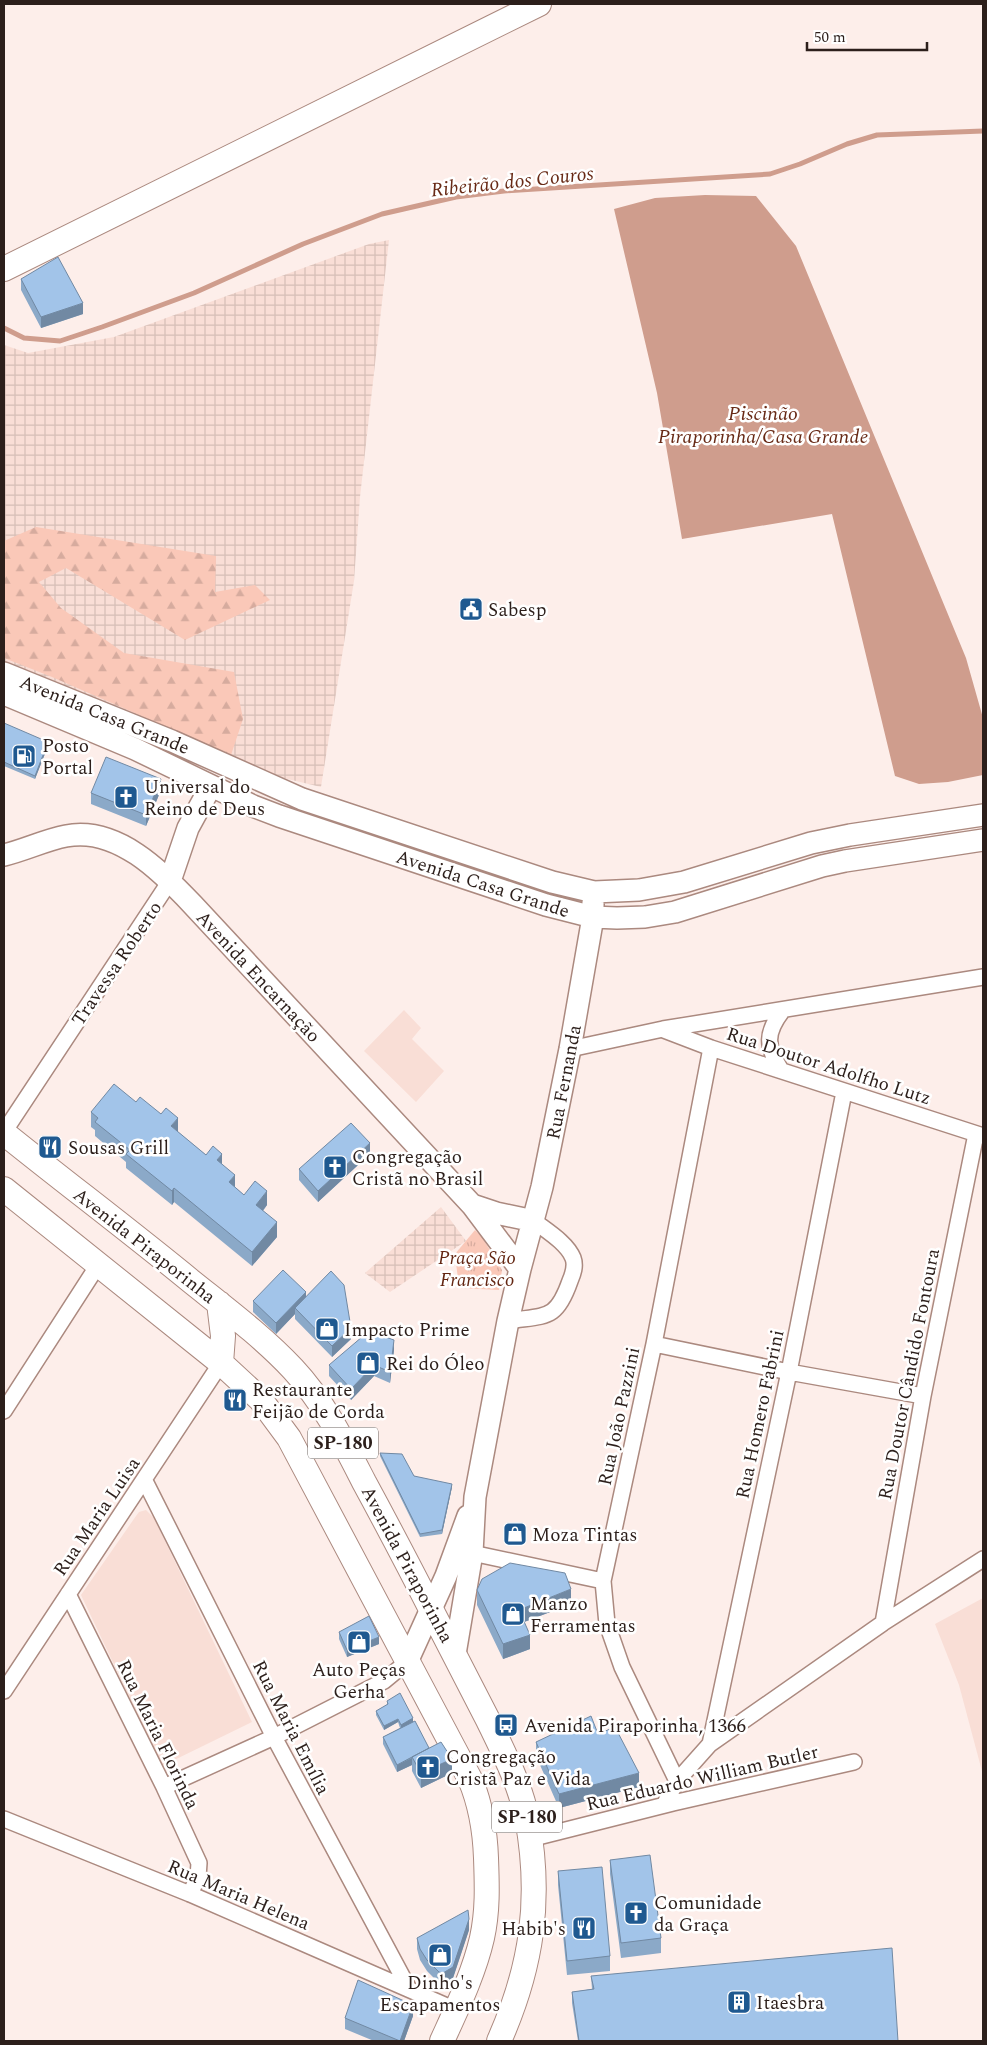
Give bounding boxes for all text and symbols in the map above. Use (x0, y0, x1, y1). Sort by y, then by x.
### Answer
scale bar (807, 20, 927, 52)
text: 50 m (814, 26, 846, 49)
water label: Ribeirão dos Couros (429, 159, 595, 205)
water label: Piscinão Piraporinha/Casa Grande (658, 399, 868, 452)
public building icon: Sabesp (458, 596, 484, 622)
place label: Sabesp (488, 596, 547, 625)
street label: Avenida Casa Grande (15, 668, 194, 763)
place label: Posto Portal (42, 732, 93, 783)
fuel station icon: Posto Portal (11, 743, 37, 769)
place label: Universal do Reino de Deus (144, 773, 265, 824)
church icon: Universal do Reino de Deus (113, 784, 139, 810)
street label: Avenida Casa Grande (392, 843, 573, 926)
street label: Travessa Roberto (65, 896, 170, 1032)
street label: Avenida Encarnação (189, 904, 327, 1050)
street label: Rua Doutor Adolfho Lutz (722, 1020, 935, 1113)
street label: Rua Fernanda (539, 1022, 590, 1142)
restaurant icon: Sousas Grill (37, 1134, 63, 1160)
place label: Sousas Grill (68, 1134, 169, 1163)
place label: Congregação Cristã no Brasil (352, 1143, 483, 1194)
church icon: Congregação Cristã no Brasil (322, 1154, 348, 1180)
street label: Avenida Piraporinha (66, 1181, 222, 1312)
park label: Praça São Francisco (438, 1244, 516, 1295)
street label: Rua Doutor Cândido Fontoura (871, 1245, 948, 1503)
shop icon: Impacto Prime (314, 1316, 340, 1342)
place label: Impacto Prime (344, 1316, 470, 1345)
street label: Rua Homero Fabrini (728, 1327, 793, 1502)
street label: Rua João Pazzini (591, 1344, 648, 1488)
shop icon: Rei do Óleo (355, 1350, 381, 1376)
place label: Rei do Óleo (386, 1350, 484, 1379)
place label: Restaurante Feijão de Corda (252, 1376, 385, 1427)
restaurant icon: Restaurante Feijão de Corda (222, 1387, 248, 1413)
road number: SP-180 (308, 1428, 378, 1459)
street label: Rua Maria Luisa (47, 1451, 148, 1582)
street label: Avenida Piraporinha (353, 1481, 461, 1649)
shop icon: Moza Tintas (502, 1521, 528, 1547)
place label: Moza Tintas (532, 1521, 638, 1550)
place label: Manzo Ferramentas (530, 1590, 636, 1641)
shop icon: Manzo Ferramentas (500, 1601, 526, 1627)
shop icon: Auto Peças Gerha (346, 1629, 372, 1655)
street label: Rua Maria Florinda (109, 1655, 207, 1815)
street label: Rua Maria Emília (244, 1655, 337, 1801)
place label: Auto Peças Gerha (312, 1656, 406, 1707)
bus stop icon: Avenida Piraporinha, 1366 (493, 1712, 519, 1738)
place label: Avenida Piraporinha, 1366 (524, 1712, 746, 1741)
street label: Rua Eduardo William Butler (583, 1738, 822, 1819)
place label: Congregação Cristã Paz e Vida (446, 1743, 591, 1794)
church icon: Congregação Cristã Paz e Vida (415, 1754, 441, 1780)
road number: SP-180 (492, 1801, 562, 1832)
street label: Rua Maria Helena (163, 1852, 315, 1939)
place label: Comunidade da Graça (654, 1889, 762, 1940)
church icon: Comunidade da Graça (623, 1900, 649, 1926)
place label: Habib's (501, 1915, 566, 1944)
restaurant icon: Habib's (571, 1915, 597, 1941)
shop icon: Dinho's Escapamentos (427, 1942, 453, 1968)
place label: Dinho's Escapamentos (380, 1969, 500, 2020)
building icon: Itaesbra (726, 1989, 752, 2015)
place label: Itaesbra (756, 1989, 825, 2018)

